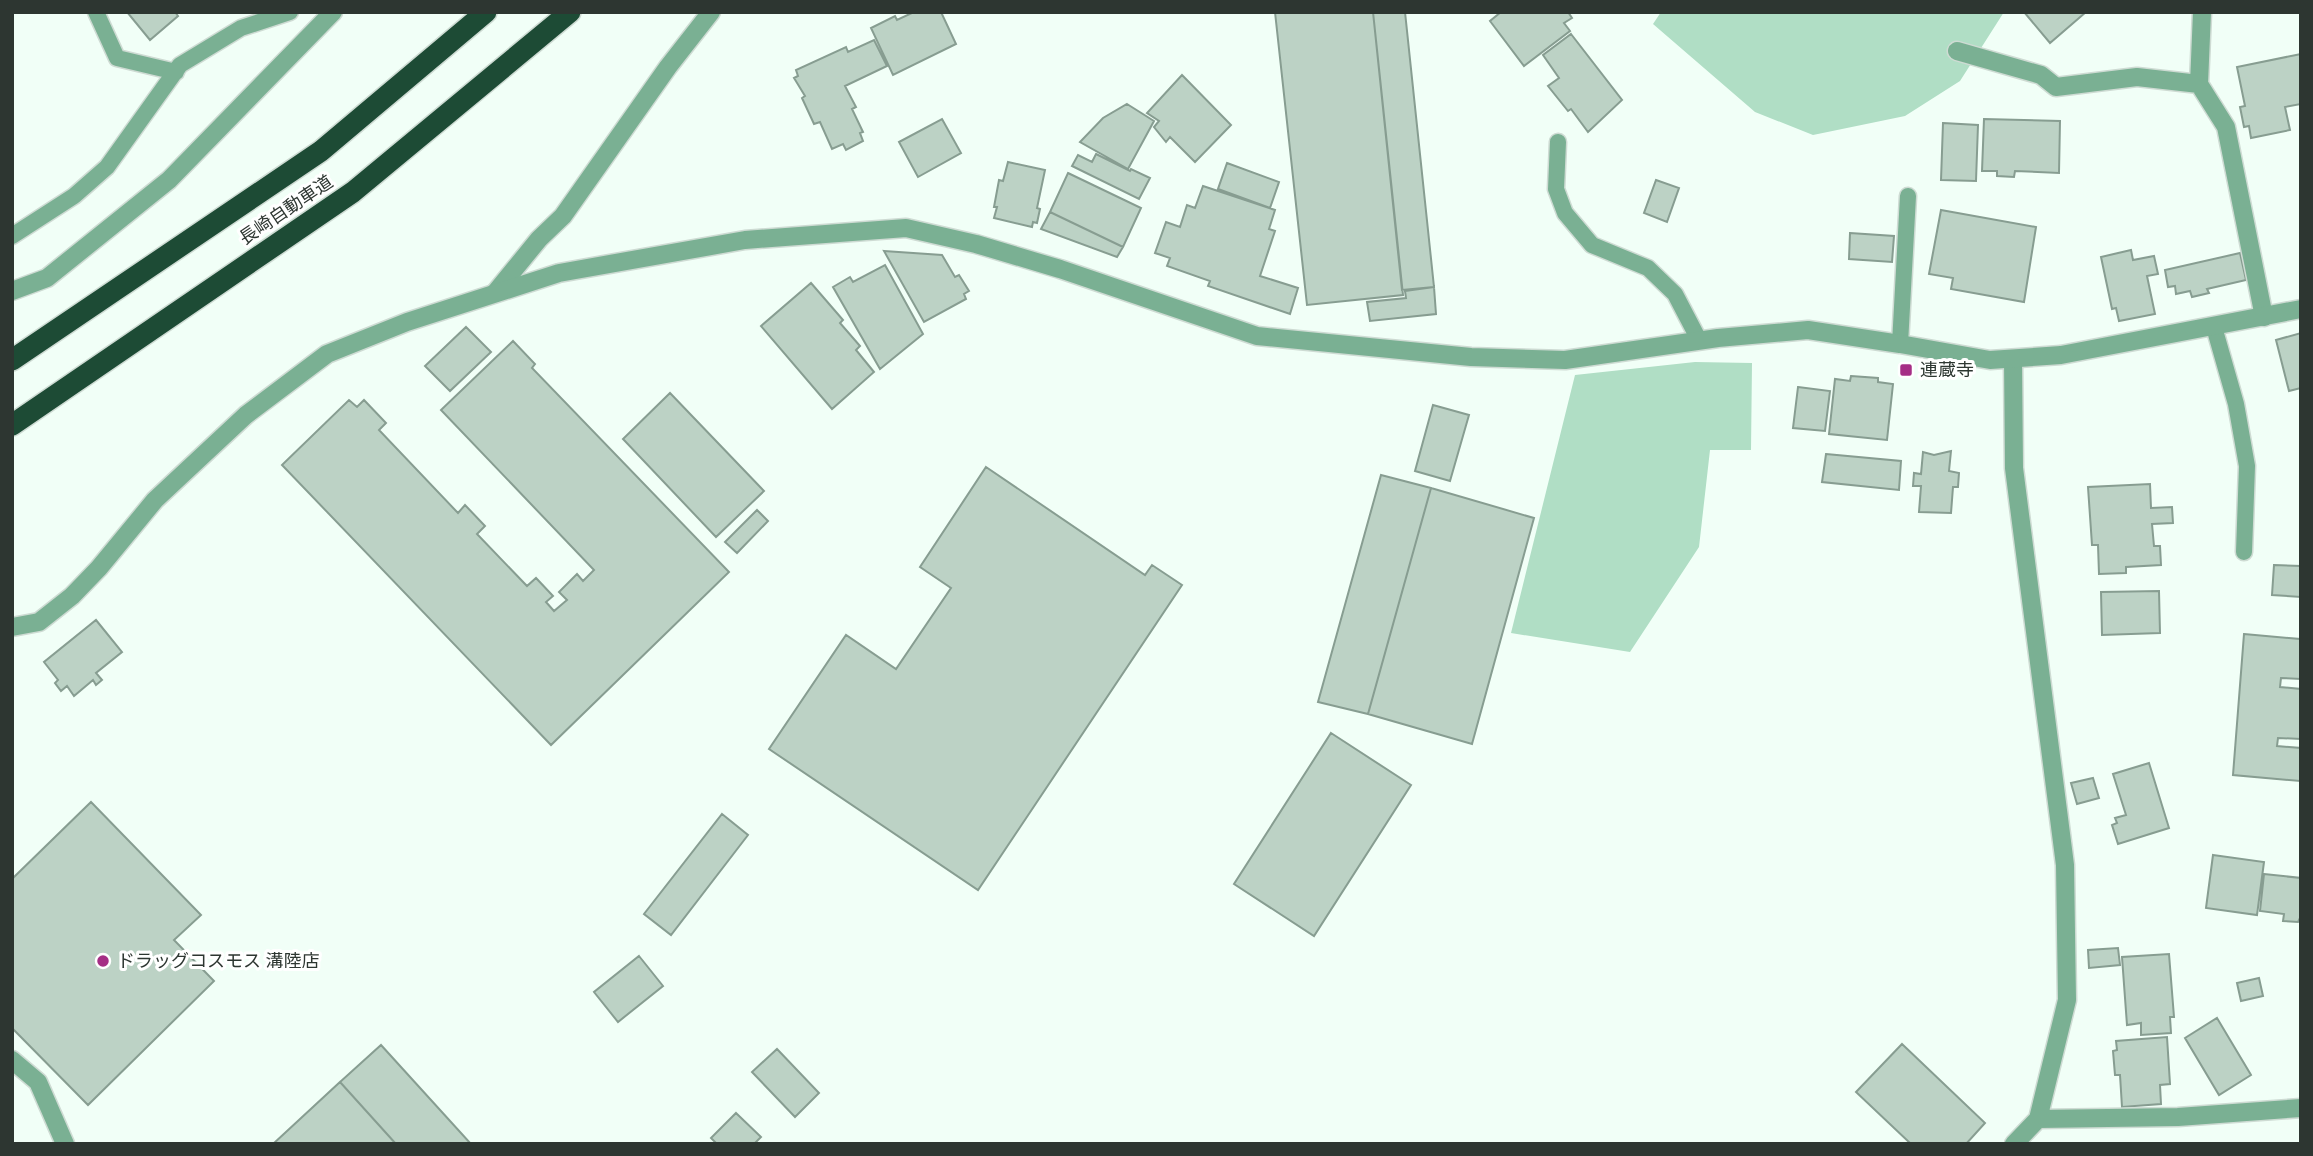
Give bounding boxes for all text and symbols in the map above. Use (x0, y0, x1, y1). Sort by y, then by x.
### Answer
street label: 長崎自動車道 (235, 171, 337, 249)
place label: 連蔵寺 (1920, 359, 1974, 381)
marker: 連蔵寺 (1898, 362, 1914, 378)
place label: ドラッグコスモス 溝陸店 (117, 950, 319, 972)
marker: ドラッグコスモス 溝陸店 (95, 953, 111, 969)

